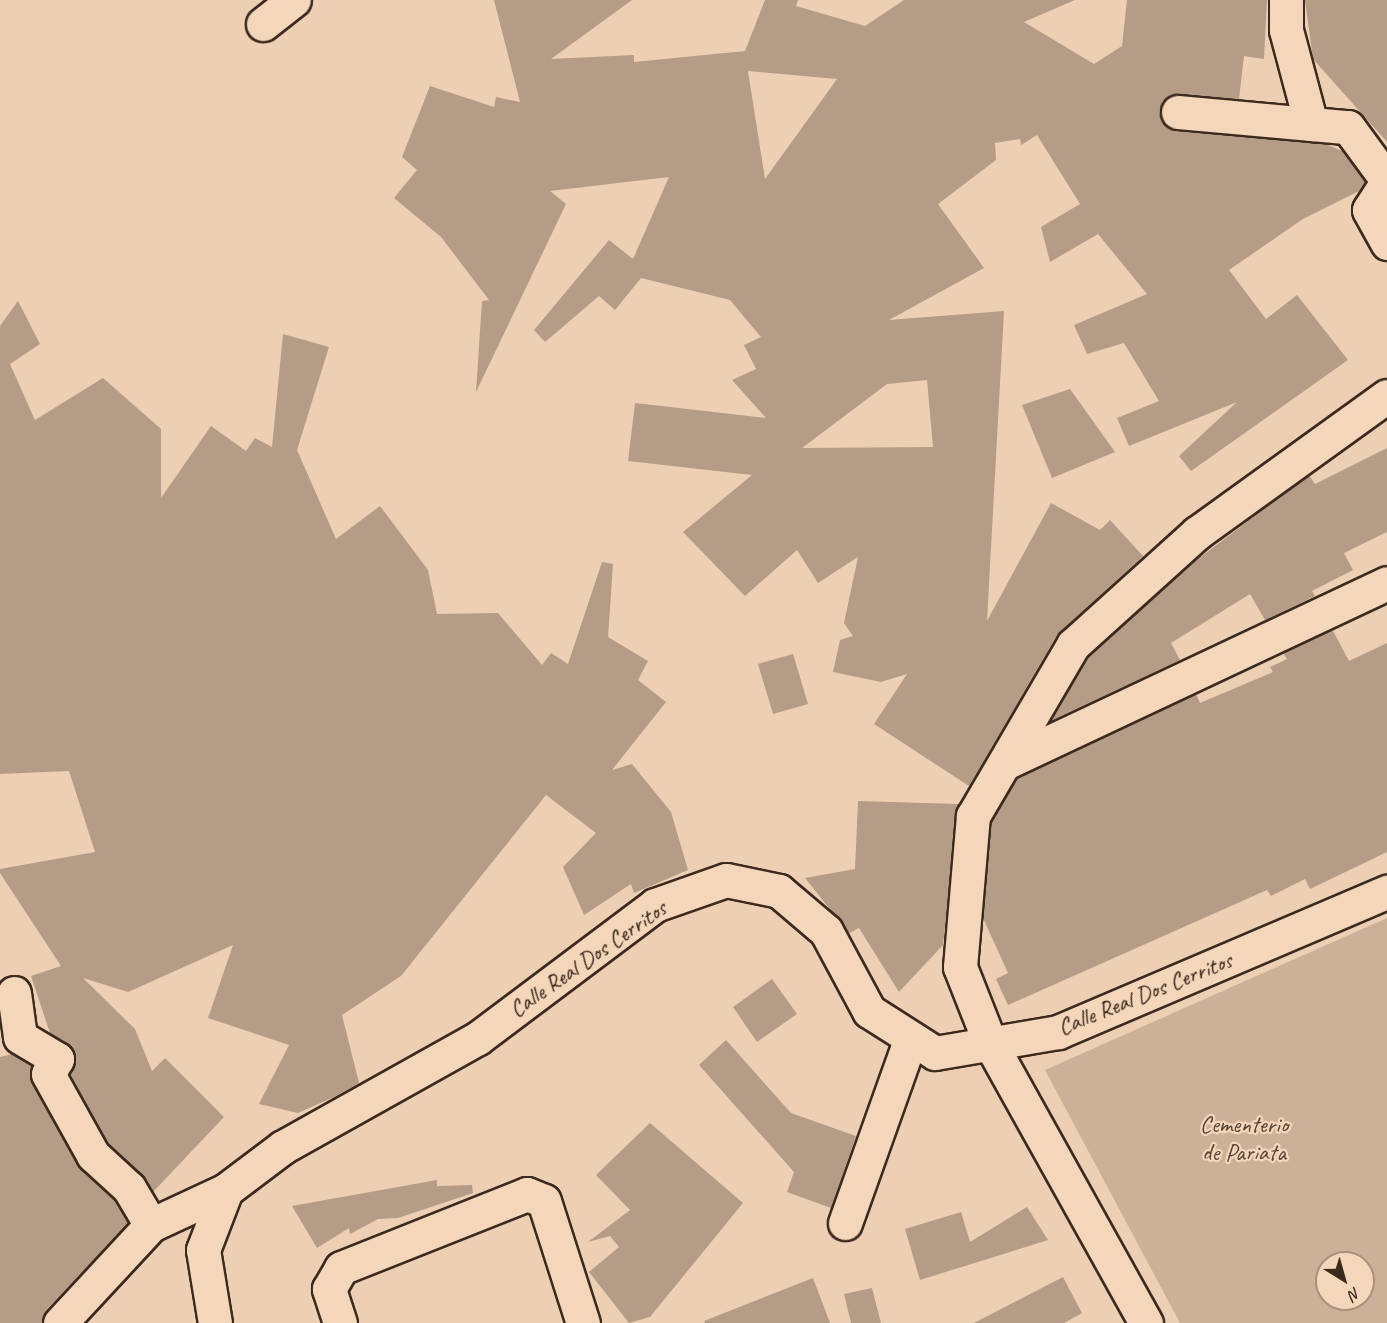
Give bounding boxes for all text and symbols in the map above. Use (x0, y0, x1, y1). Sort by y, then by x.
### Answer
street label: Calle Real Dos Cerritos (504, 894, 672, 1024)
street label: Calle Real Dos Cerritos (1054, 946, 1236, 1042)
park label: Cementerio de Pariata (1200, 1111, 1288, 1167)
north arrow (1315, 1251, 1375, 1311)
text: N (1345, 1283, 1365, 1305)

